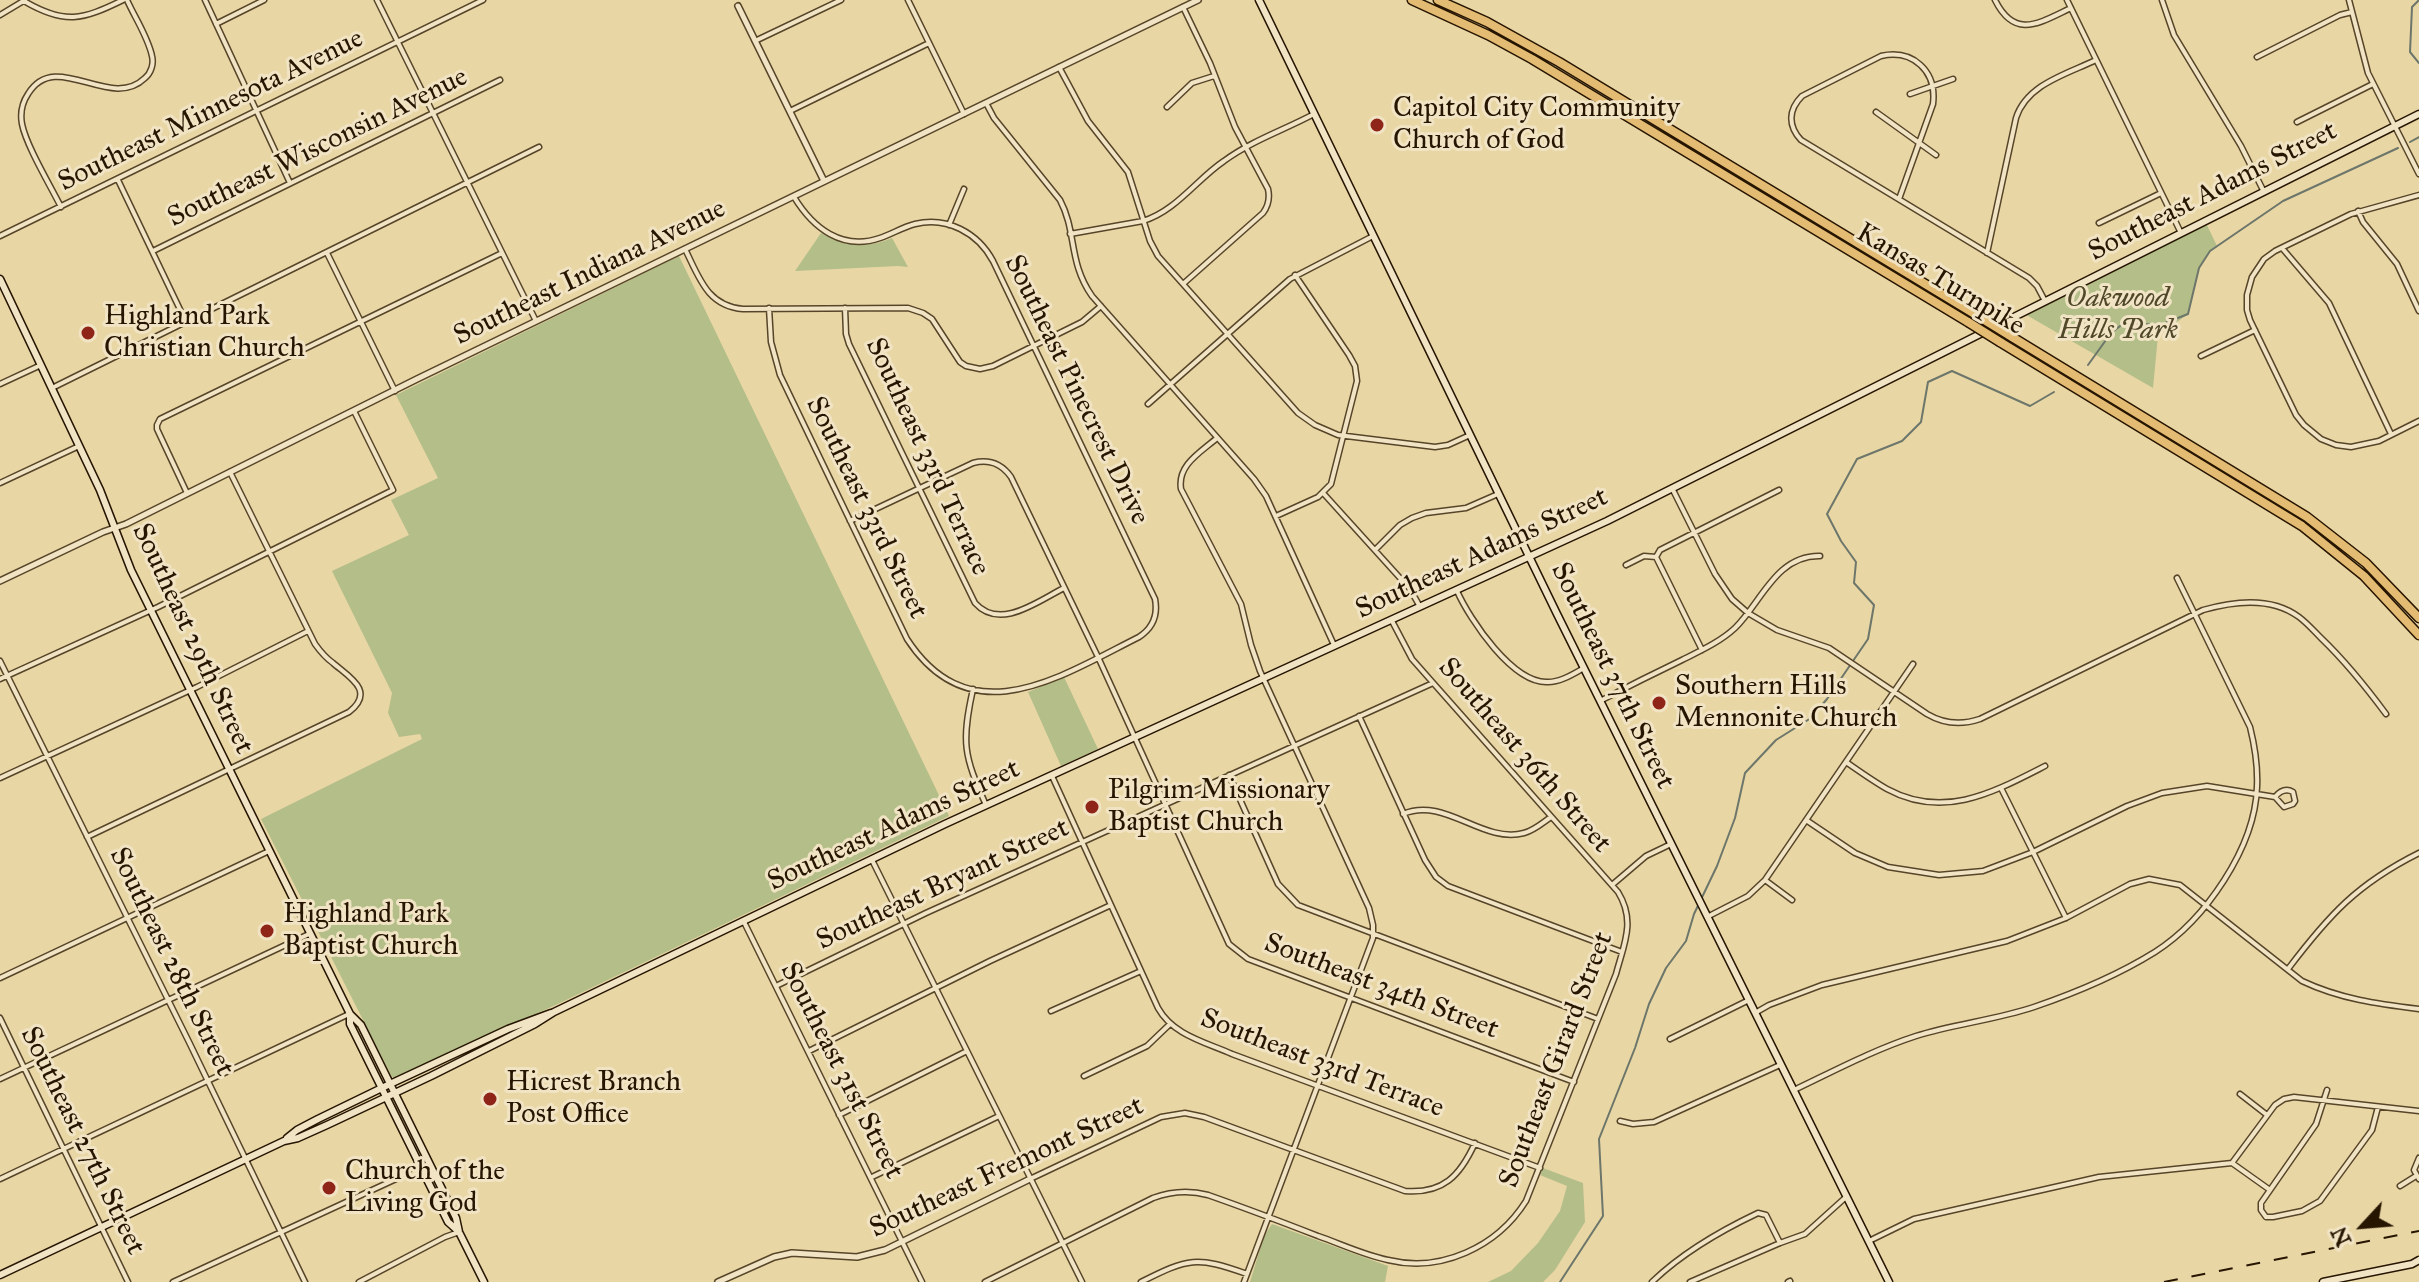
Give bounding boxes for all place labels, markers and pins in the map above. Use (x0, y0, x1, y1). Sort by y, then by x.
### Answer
place label: Capitol City Community Church of God (1393, 92, 1680, 158)
marker: Capitol City Community Church of God (1368, 116, 1386, 134)
place label: Highland Park Christian Church (104, 300, 305, 366)
marker: Highland Park Christian Church (79, 324, 97, 342)
place label: Southern Hills Mennonite Church (1675, 670, 1897, 736)
marker: Southern Hills Mennonite Church (1650, 694, 1668, 712)
place label: Pilgrim Missionary Baptist Church (1108, 774, 1330, 840)
marker: Pilgrim Missionary Baptist Church (1083, 798, 1101, 816)
place label: Highland Park Baptist Church (283, 898, 458, 964)
marker: Highland Park Baptist Church (258, 922, 276, 940)
place label: Hicrest Branch Post Office (506, 1066, 681, 1132)
marker: Hicrest Branch Post Office (481, 1090, 499, 1108)
place label: Church of the Living God (345, 1155, 505, 1221)
marker: Church of the Living God (320, 1179, 338, 1197)

